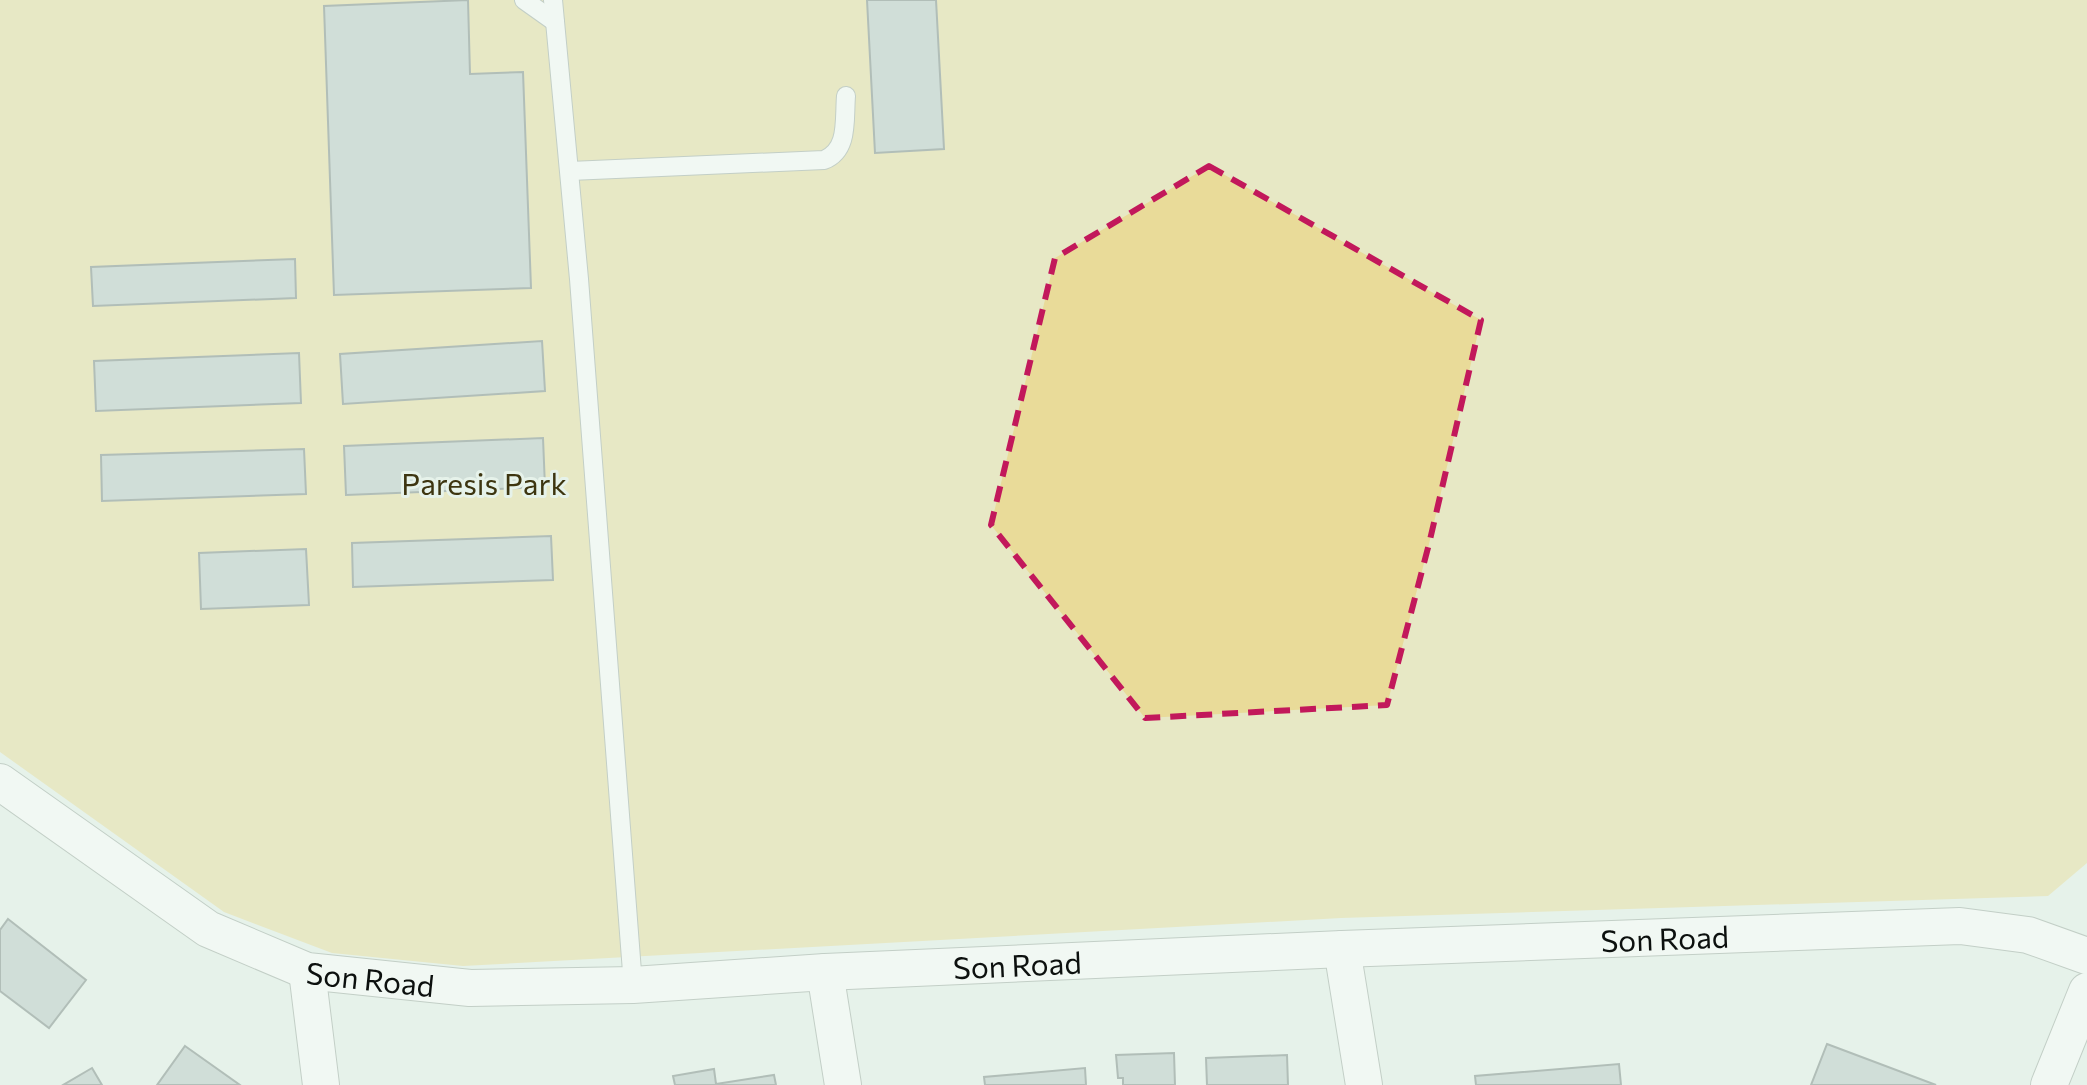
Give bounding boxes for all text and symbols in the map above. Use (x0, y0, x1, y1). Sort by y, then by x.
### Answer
park label: Paresis Park (401, 464, 567, 501)
street label: Son Road (1600, 916, 1730, 958)
street label: Son Road (952, 942, 1082, 985)
street label: Son Road (305, 953, 436, 1003)

